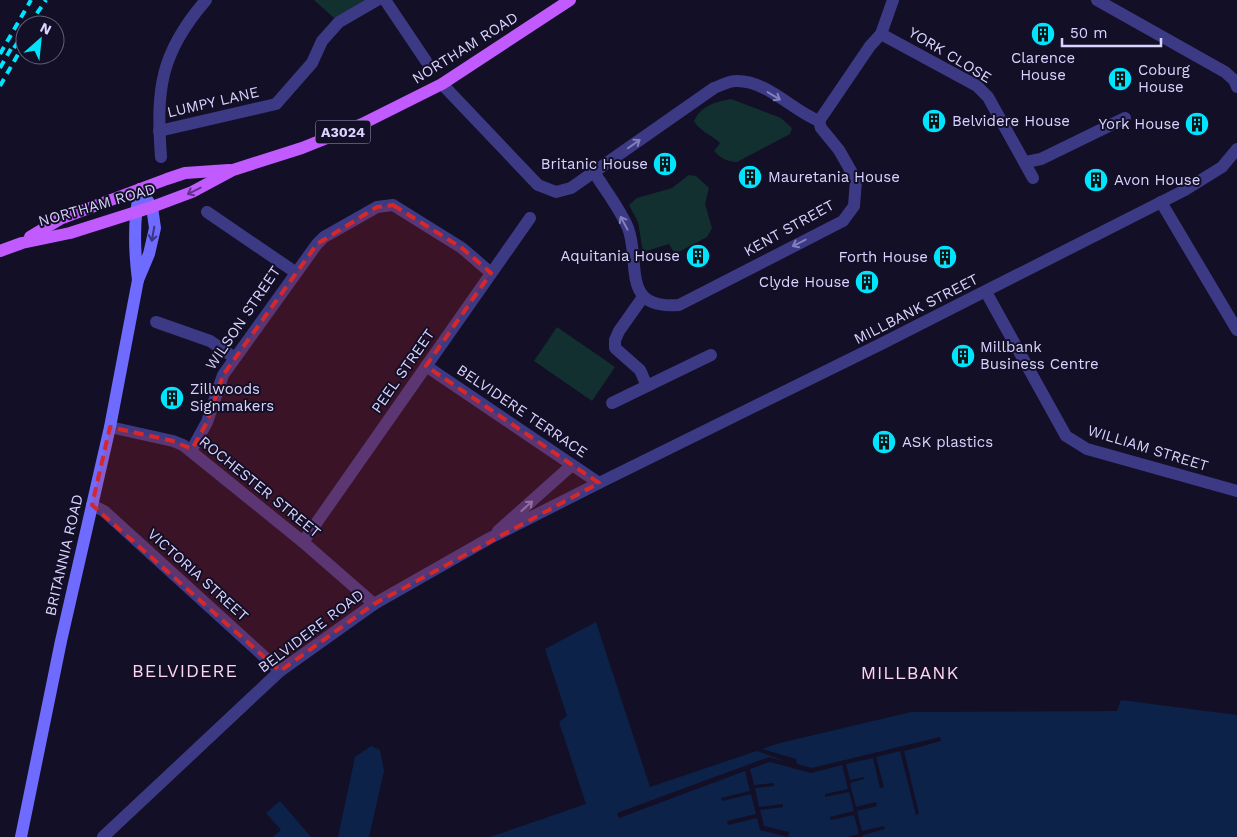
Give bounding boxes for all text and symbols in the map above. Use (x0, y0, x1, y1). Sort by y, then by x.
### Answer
street label: NORTHAM ROAD (409, 8, 521, 88)
north arrow (15, 15, 65, 65)
scale bar (1062, 15, 1161, 47)
text: N (38, 19, 54, 38)
building icon: Clarence House (1030, 21, 1056, 47)
street label: YORK CLOSE (905, 23, 995, 87)
text: 50 m (1070, 24, 1107, 42)
place label: Clarence House (1011, 49, 1075, 84)
place label: Coburg House (1138, 61, 1190, 96)
building icon: Coburg House (1107, 66, 1133, 92)
street label: LUMPY LANE (165, 83, 261, 121)
one-way arrow (767, 91, 781, 101)
building icon: Belvidere House (921, 108, 947, 134)
building icon: York House (1184, 111, 1210, 137)
place label: Belvidere House (952, 112, 1070, 130)
place label: York House (1098, 115, 1180, 133)
road number: A3024 (316, 120, 370, 144)
one-way arrow (627, 139, 641, 149)
building icon: Britanic House (652, 151, 678, 177)
place label: Britanic House (541, 155, 648, 173)
building icon: Mauretania House (737, 164, 763, 190)
building icon: Avon House (1083, 167, 1109, 193)
place label: Mauretania House (768, 168, 900, 186)
place label: Avon House (1114, 171, 1200, 189)
street label: NORTHAM ROAD (36, 180, 158, 230)
one-way arrow (186, 186, 201, 196)
street label: KENT STREET (741, 196, 837, 260)
one-way arrow (619, 216, 629, 231)
one-way arrow (148, 225, 158, 241)
one-way arrow (792, 239, 807, 248)
building icon: Aquitania House (685, 243, 711, 269)
building icon: Forth House (932, 244, 958, 270)
place label: Aquitania House (561, 247, 680, 265)
place label: Forth House (839, 248, 928, 266)
street label: WILSON STREET (202, 263, 284, 373)
building icon: Clyde House (854, 269, 880, 295)
street label: MILLBANK STREET (851, 270, 981, 348)
place label: Clyde House (759, 273, 850, 291)
street label: PEEL STREET (367, 326, 439, 416)
place label: Millbank Business Centre (980, 338, 1099, 373)
building icon: Millbank Business Centre (950, 343, 976, 369)
street label: BELVIDERE TERRACE (453, 361, 591, 461)
place label: Zillwoods Signmakers (190, 380, 274, 415)
building icon: Zillwoods Signmakers (159, 385, 185, 411)
street label: WILLIAM STREET (1085, 421, 1211, 475)
building icon: ASK plastics (871, 429, 897, 455)
street label: ROCHESTER STREET (196, 432, 324, 542)
place label: ASK plastics (902, 433, 993, 451)
street label: BRITANNIA ROAD (41, 492, 87, 618)
one-way arrow (520, 500, 533, 511)
street label: VICTORIA STREET (144, 525, 252, 625)
street label: BELVIDERE ROAD (255, 585, 367, 677)
district label: BELVIDERE (132, 660, 238, 681)
district label: MILLBANK (861, 662, 959, 683)

